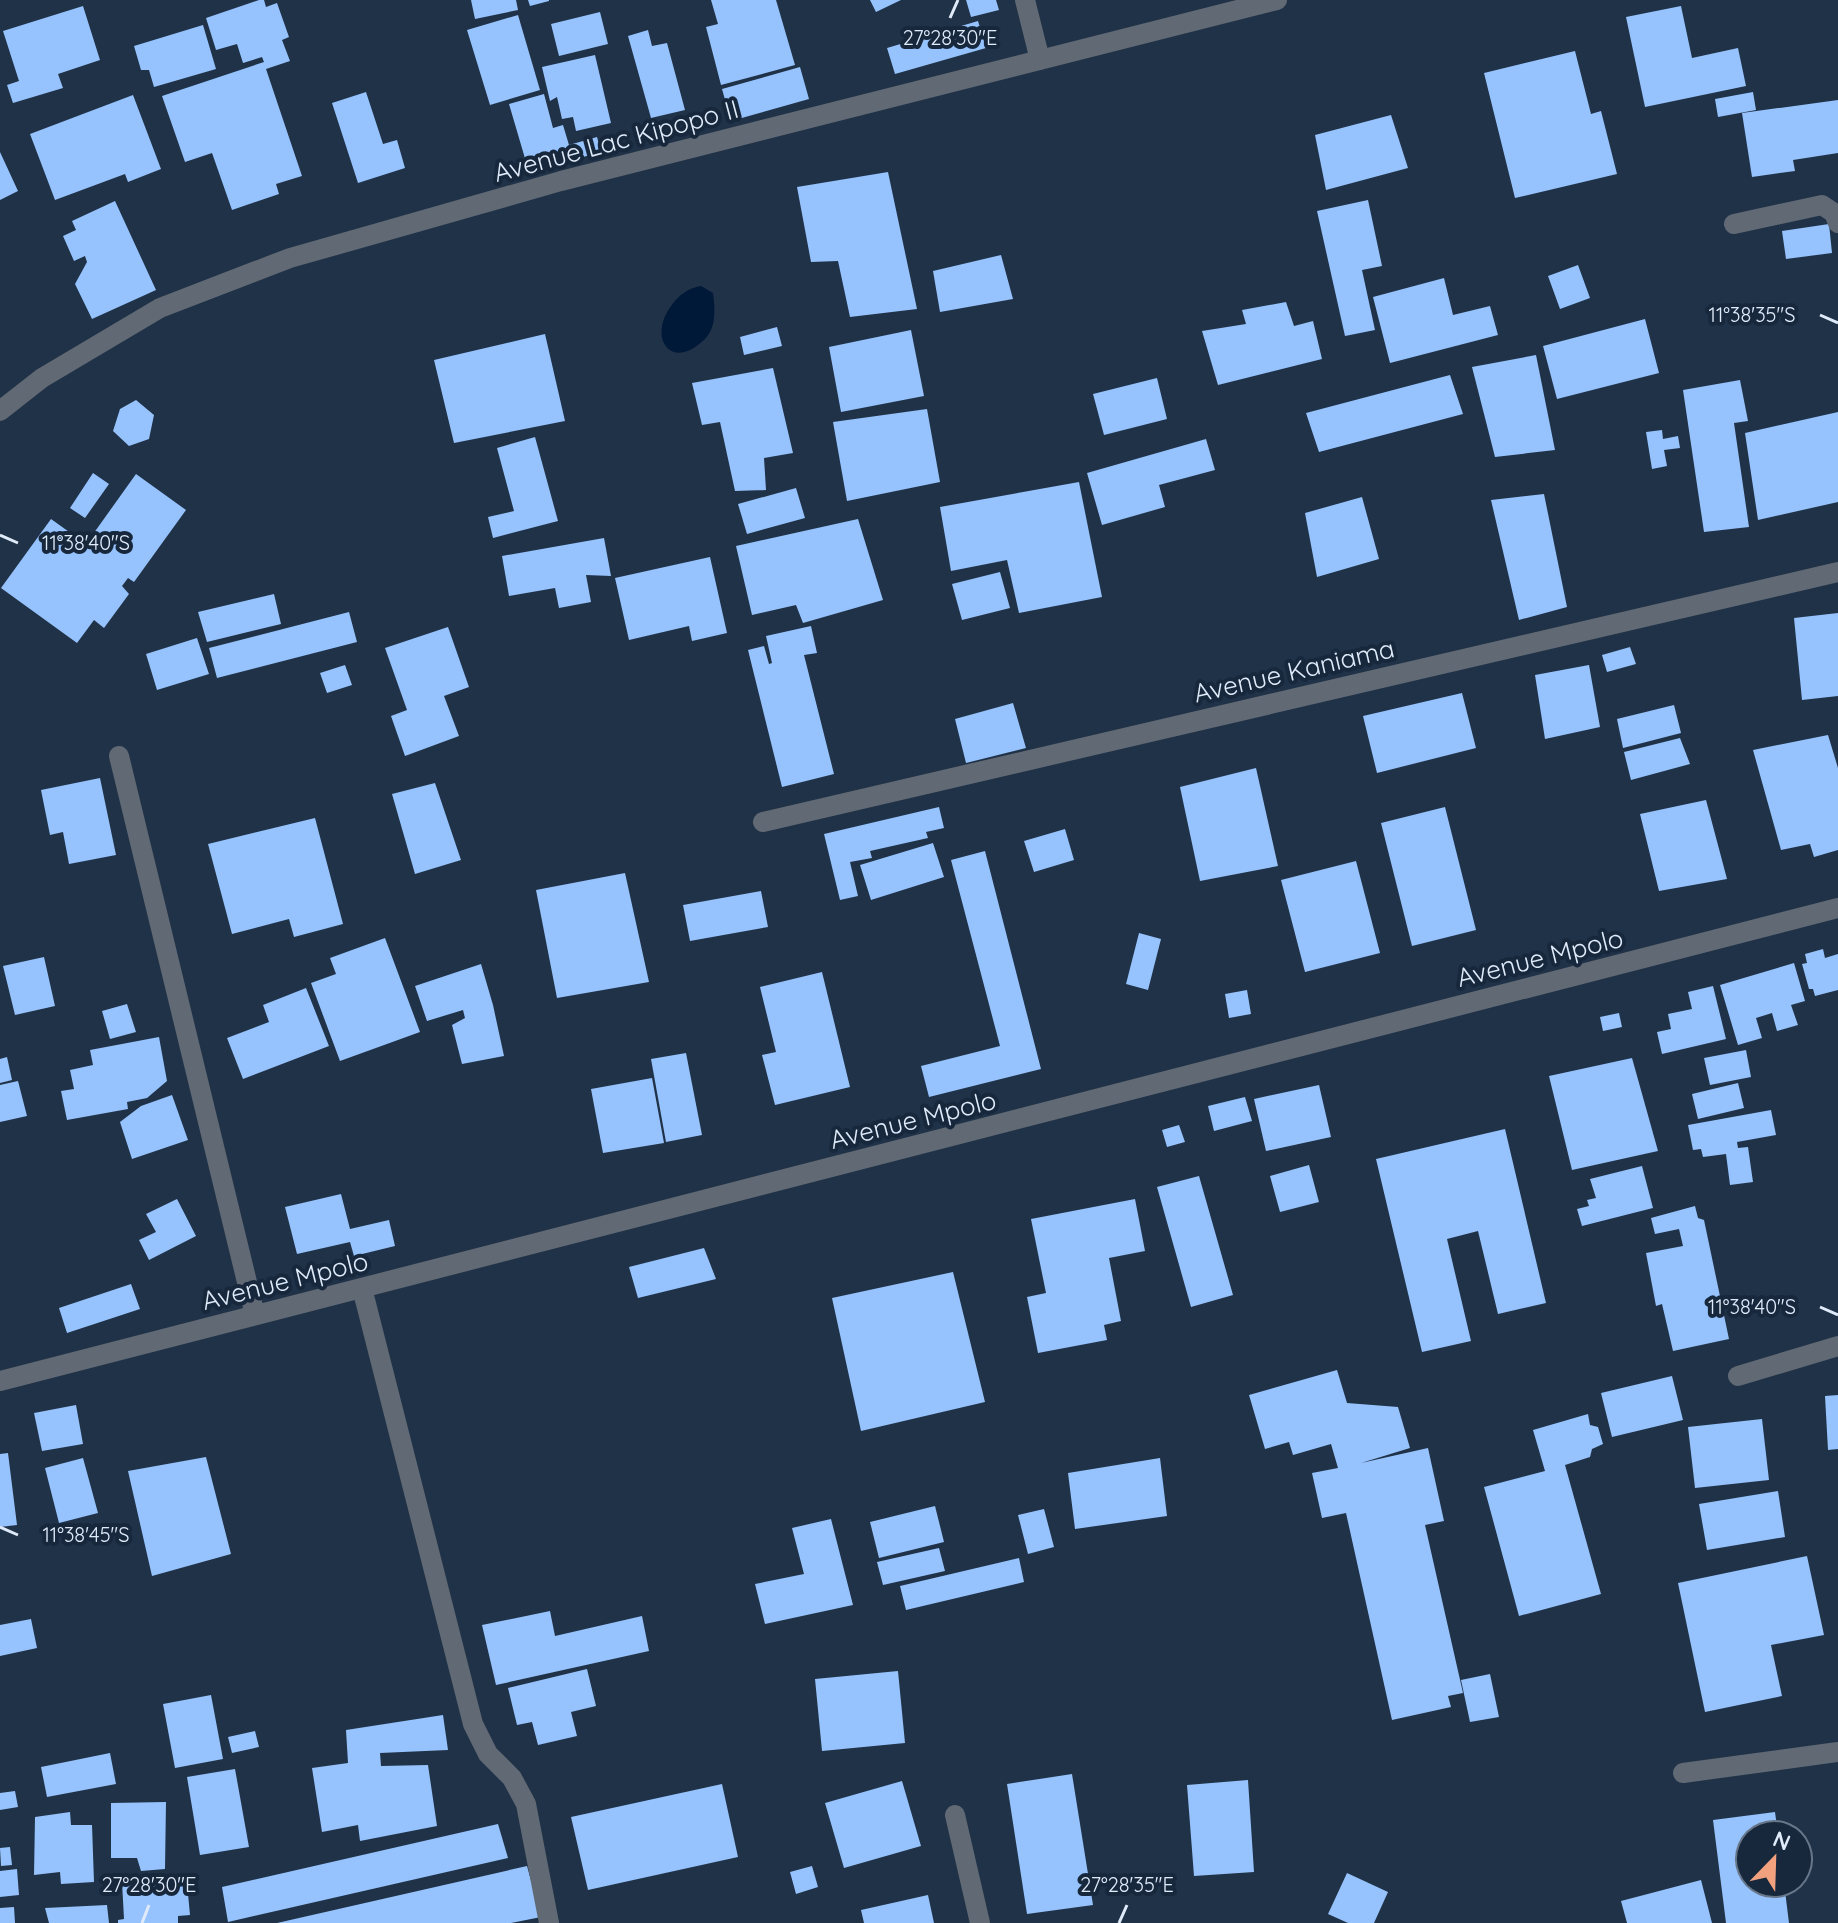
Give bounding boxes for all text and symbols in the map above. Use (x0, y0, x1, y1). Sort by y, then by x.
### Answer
text: 27°28'30"E (903, 25, 997, 50)
street label: Avenue Lac Kipopo II (490, 92, 742, 189)
text: 11°38'35"S (1709, 302, 1795, 327)
text: 11°38'40"S (42, 530, 130, 555)
street label: Avenue Kaniama (1190, 631, 1398, 710)
street label: Avenue Mpolo (1453, 921, 1627, 994)
street label: Avenue Mpolo (826, 1083, 1000, 1156)
street label: Avenue Mpolo (198, 1244, 372, 1317)
text: 11°38'40"S (1708, 1294, 1796, 1319)
text: 11°38'45"S (42, 1522, 130, 1547)
north arrow (1734, 1819, 1814, 1899)
text: N (1769, 1825, 1795, 1857)
text: 27°28'30"E (102, 1872, 196, 1897)
text: 27°28'35"E (1080, 1872, 1174, 1897)

